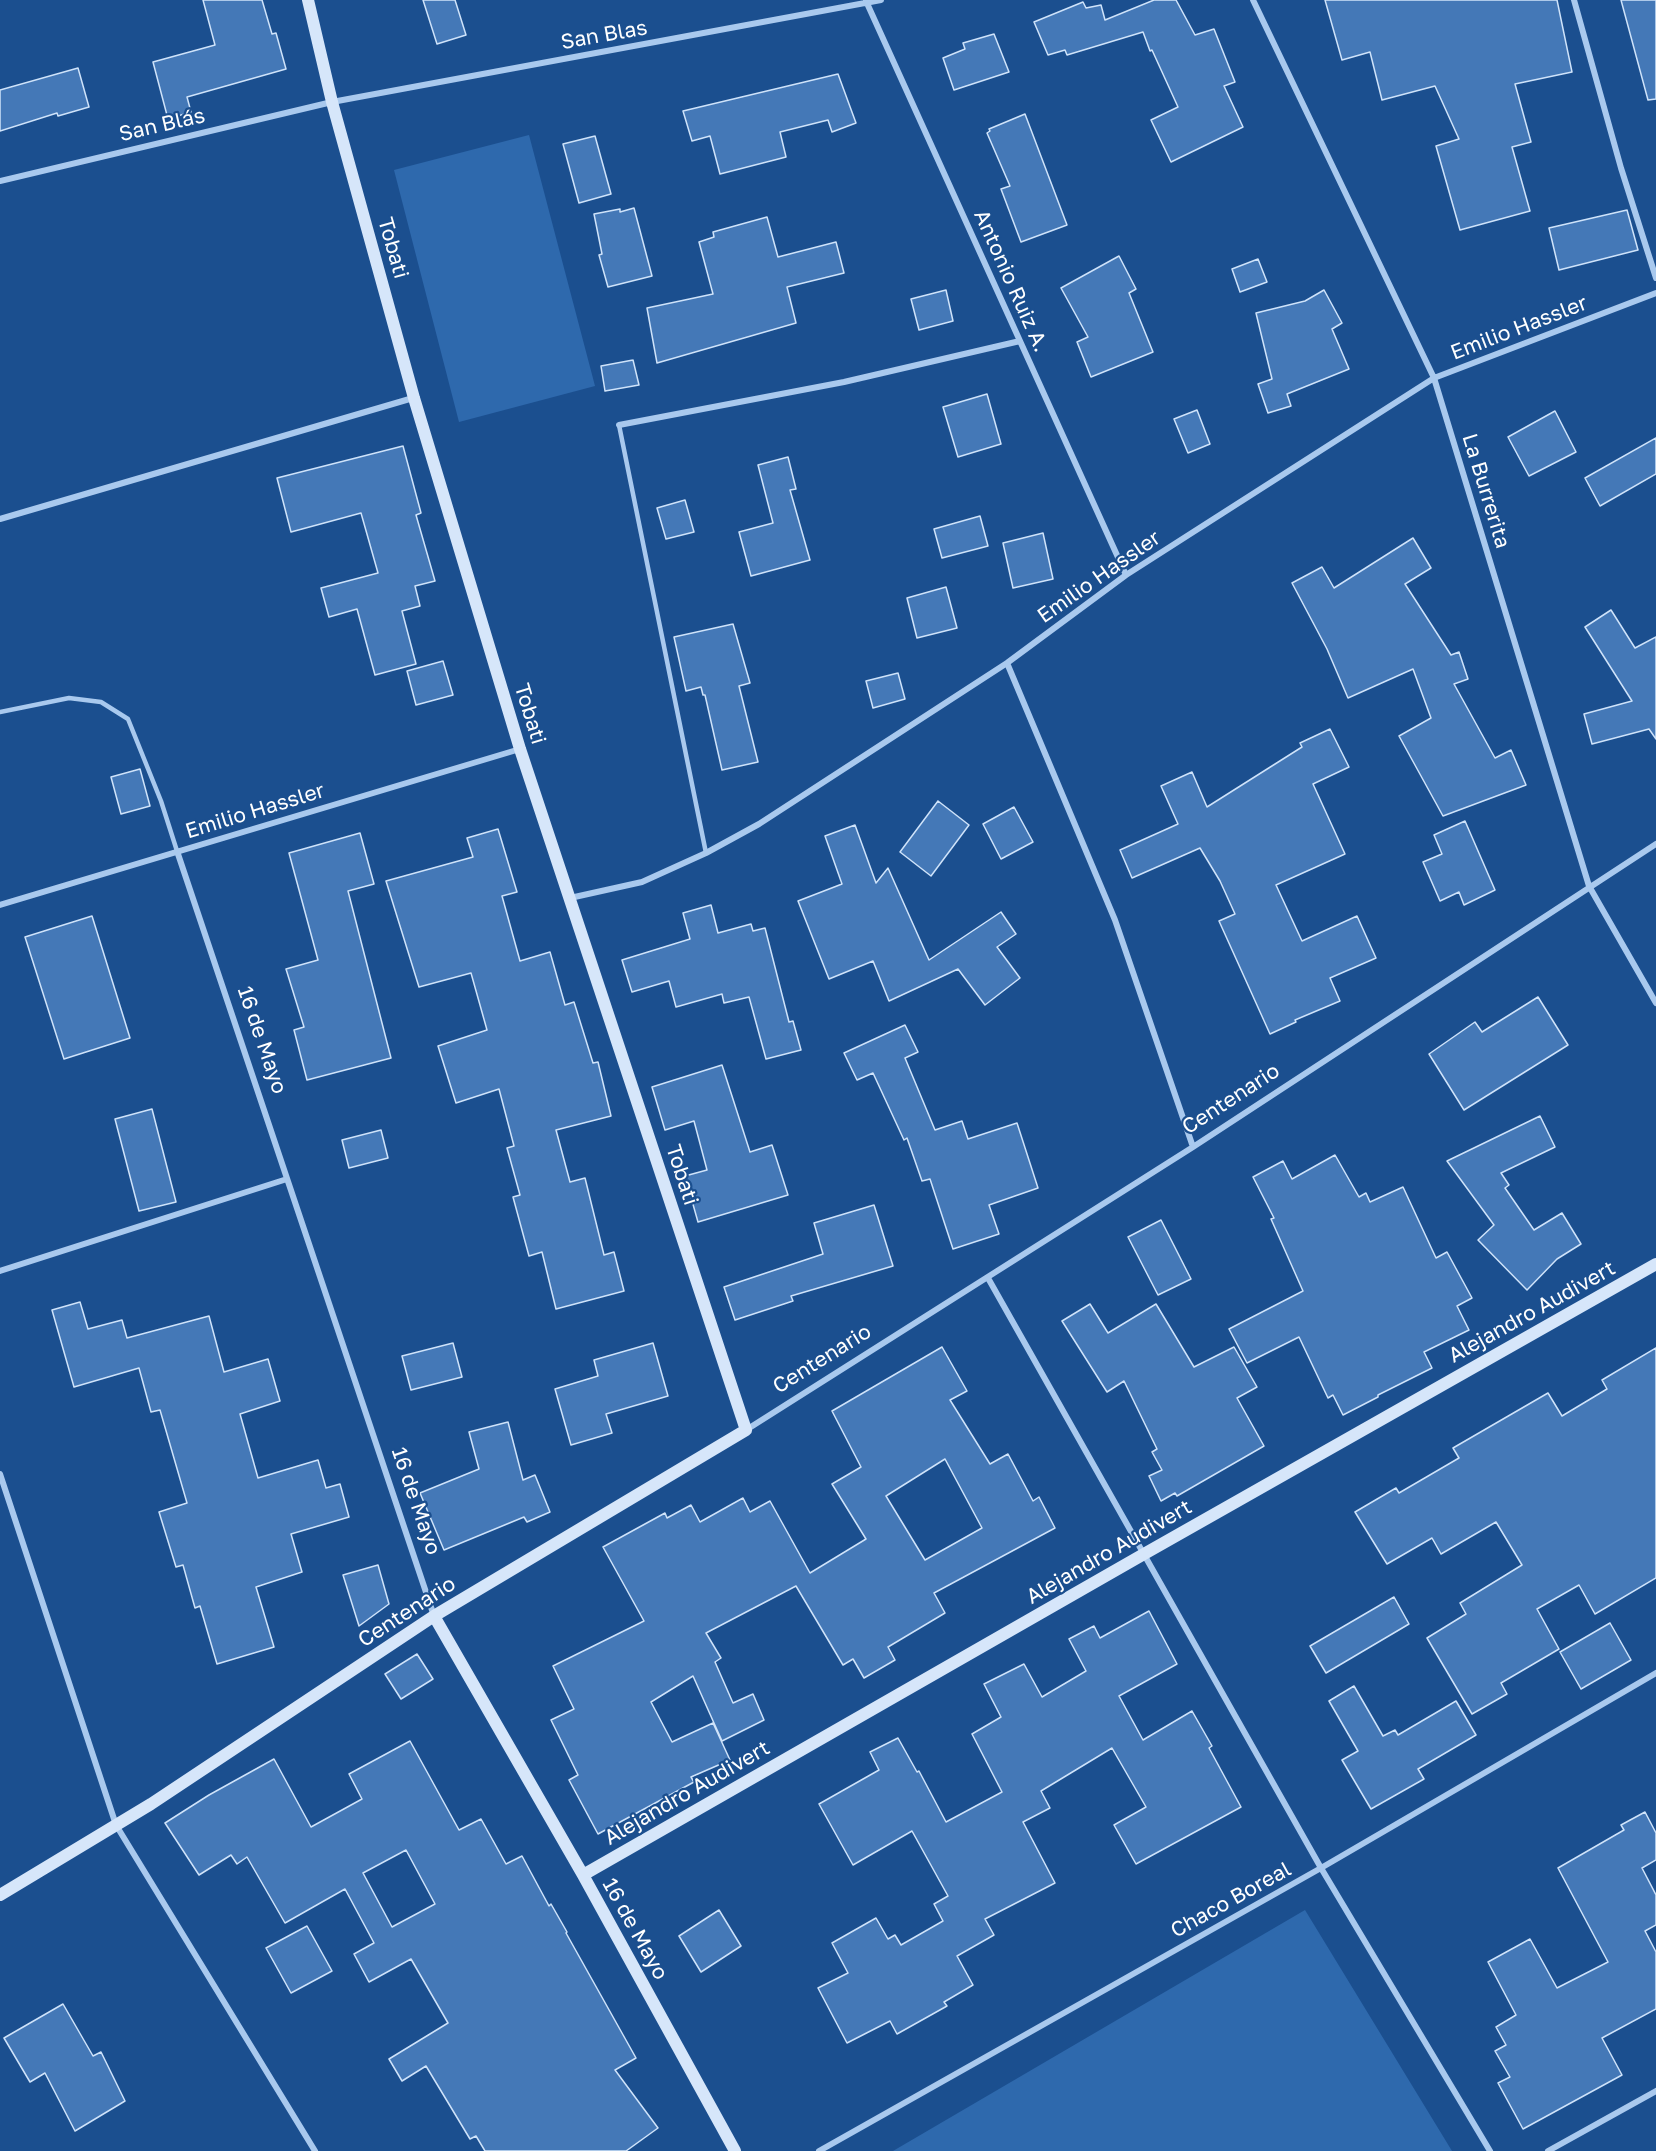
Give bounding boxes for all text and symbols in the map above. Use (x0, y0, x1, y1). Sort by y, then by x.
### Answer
street label: San Blas (559, 15, 649, 55)
street label: San Blás (117, 103, 207, 147)
street label: Antonio Ruiz A. (968, 206, 1054, 356)
street label: Tobati (372, 215, 414, 281)
street label: Emilio Hassler (1447, 290, 1591, 366)
street label: La Burrerita (1457, 431, 1515, 551)
street label: Emilio Hassler (1033, 525, 1165, 629)
street label: Tobati (509, 681, 551, 747)
street label: Emilio Hassler (182, 778, 328, 844)
street label: 16 de Mayo (232, 983, 292, 1097)
street label: Centenario (1178, 1058, 1284, 1140)
street label: Tobati (660, 1141, 704, 1209)
street label: Alejandro Audivert (1444, 1256, 1620, 1368)
street label: Centenario (768, 1319, 876, 1399)
street label: 16 de Mayo (386, 1444, 446, 1558)
street label: Alejandro Audivert (1022, 1494, 1196, 1610)
street label: Centenario (354, 1571, 460, 1653)
street label: Alejandro Audivert (600, 1735, 774, 1851)
street label: Chaco Boreal (1166, 1857, 1296, 1943)
street label: 16 de Mayo (597, 1874, 673, 1984)

